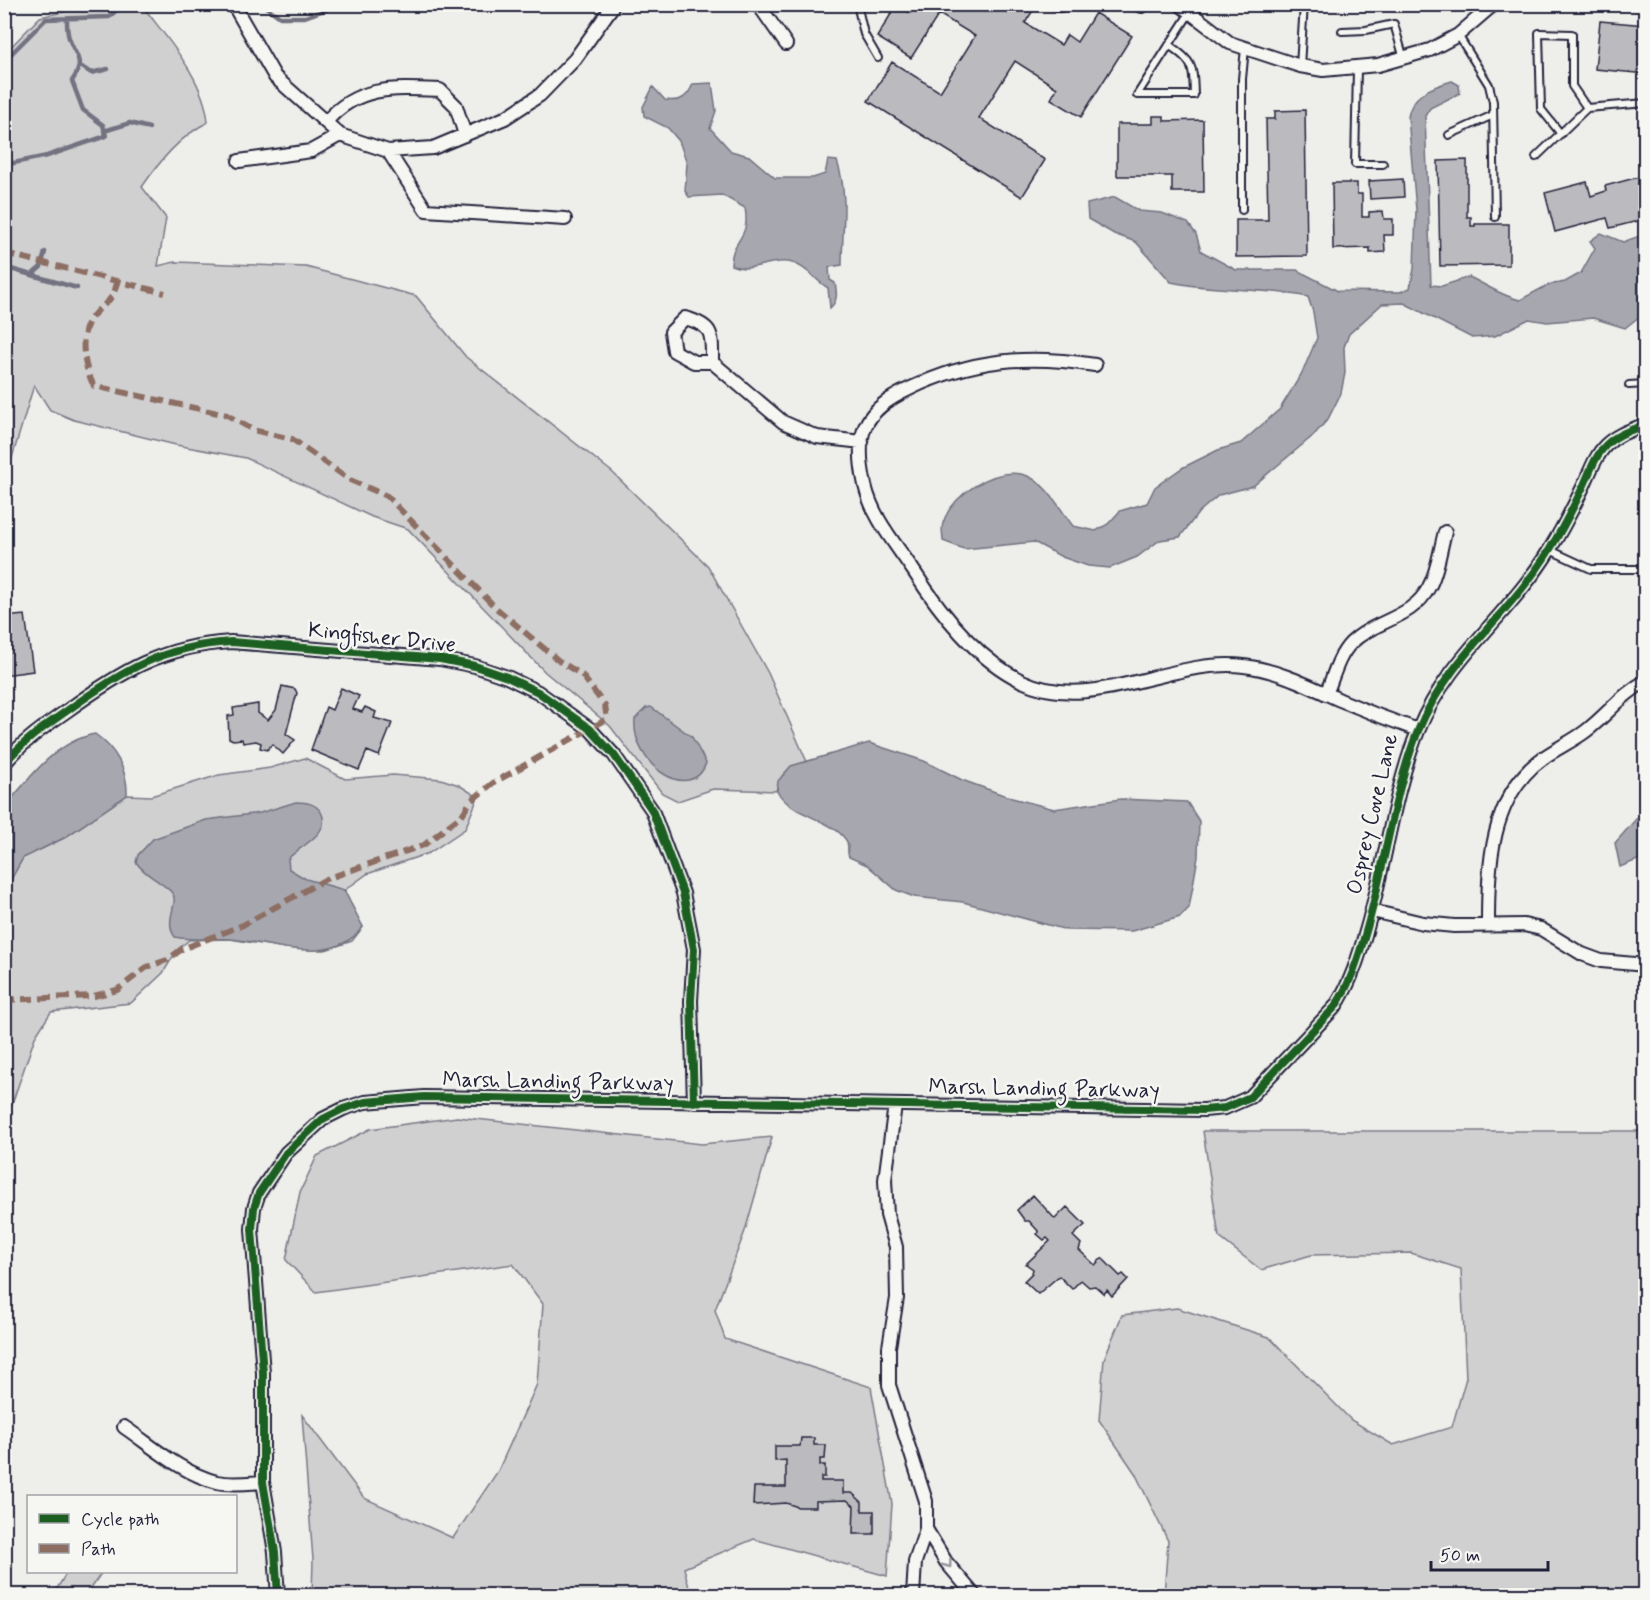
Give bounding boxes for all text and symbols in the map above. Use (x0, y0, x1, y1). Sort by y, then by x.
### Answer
street label: Kingfisher Drive (306, 616, 457, 663)
street label: Osprey Cove Lane (1341, 731, 1405, 897)
street label: Marsh Landing Parkway (442, 1066, 674, 1101)
street label: Marsh Landing Parkway (928, 1073, 1160, 1108)
legend (27, 1495, 237, 1573)
text: Cycle path (81, 1508, 159, 1532)
scale bar (1431, 1534, 1548, 1572)
text: Path (81, 1538, 116, 1562)
text: 50 m (1440, 1544, 1480, 1568)
one-way arrow (941, 1557, 952, 1568)

